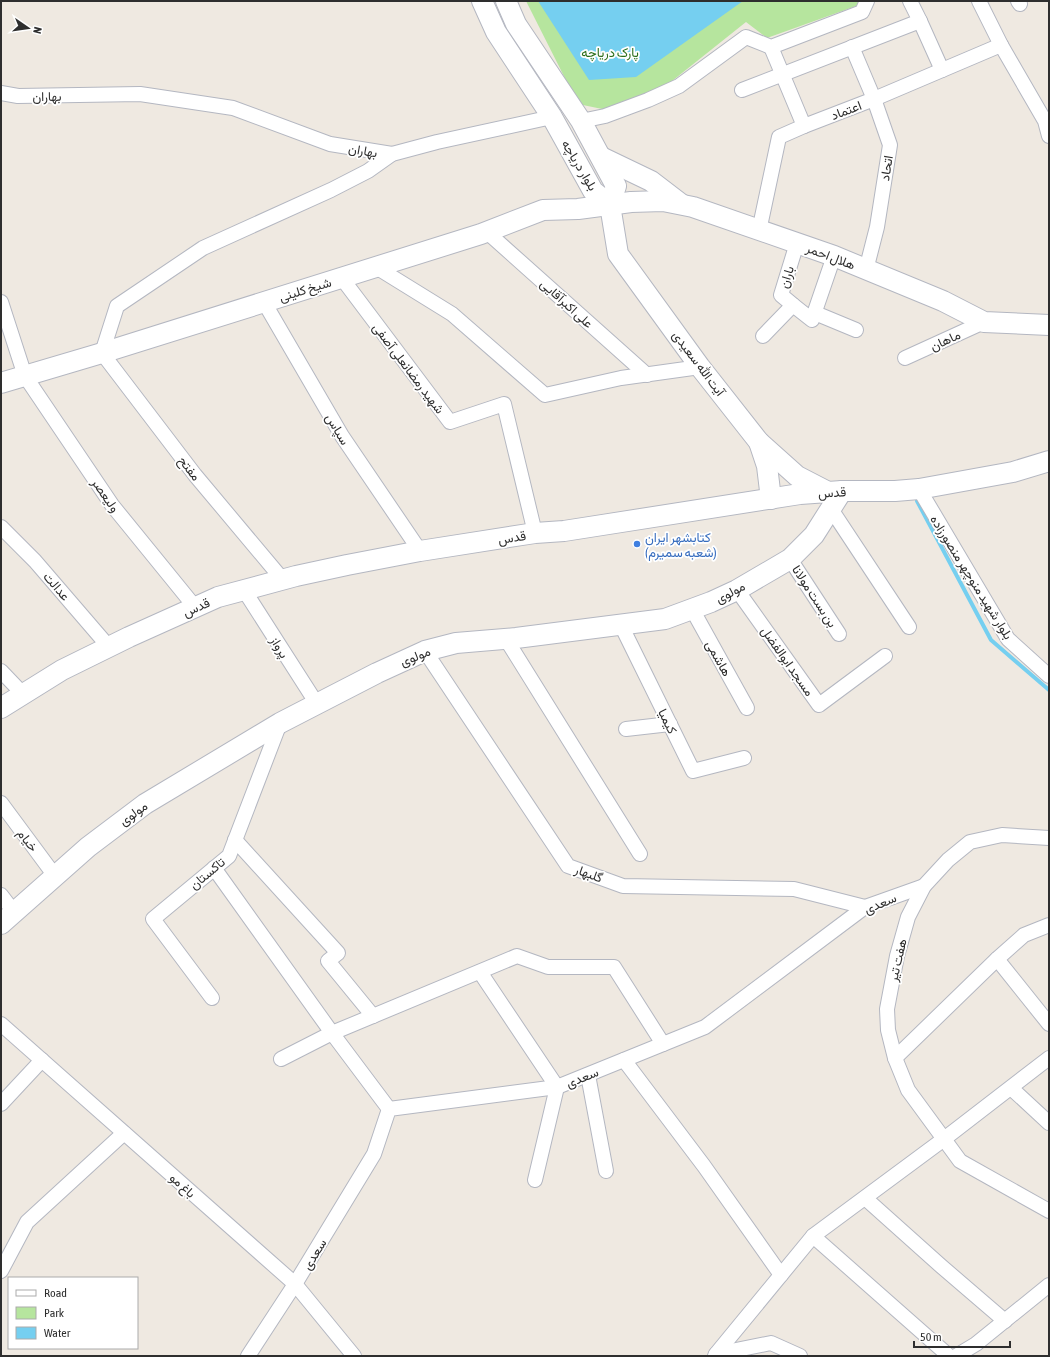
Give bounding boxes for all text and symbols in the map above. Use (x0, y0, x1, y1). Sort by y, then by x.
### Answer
north arrow (8, 8, 48, 48)
text: N (31, 26, 44, 35)
park label: پارک دریاچه (581, 45, 639, 62)
street label: بهاران (32, 89, 62, 105)
street label: اعتماد (829, 98, 864, 123)
street label: بلوار دریاچه (557, 137, 601, 195)
street label: بهاران (347, 141, 379, 161)
street label: اتحاد (877, 154, 896, 182)
street label: هلال احمر (803, 240, 857, 274)
street label: باران (776, 264, 798, 290)
street label: شیخ کلینی (277, 274, 334, 306)
street label: علی اکبرآقایی (537, 276, 596, 332)
street label: شهید رمضانعلی آصفی (369, 320, 448, 417)
street label: ماهان (928, 327, 963, 355)
street label: آیت الله سعیدی (668, 328, 729, 400)
street label: سپاس (321, 411, 353, 449)
street label: مفتح (174, 453, 204, 485)
street label: ولیعصر (87, 475, 123, 516)
street label: قدس (818, 484, 847, 502)
street label: بلوار شهید منوچهر منصورزاده (925, 512, 1016, 643)
street label: قدس (497, 528, 527, 548)
place label: کتابشهر ایران (شعبه سمیرم) (645, 530, 717, 561)
marker: کتابشهر ایران (شعبه سمیرم) (632, 539, 642, 549)
street label: بن بست مولانا (788, 562, 840, 631)
street label: عدالت (40, 569, 73, 604)
street label: مولوی (713, 578, 748, 607)
street label: قدس (180, 595, 213, 621)
street label: مسجد ابوالفضل (757, 624, 817, 699)
street label: پرواز (265, 633, 292, 662)
street label: هاشمی (702, 638, 735, 679)
street label: مولوی (398, 644, 433, 670)
street label: کیمیا (655, 706, 680, 736)
street label: مولوی (116, 798, 151, 830)
street label: خیام (13, 826, 41, 855)
street label: تاکستان (187, 854, 229, 893)
street label: گلبهار (571, 861, 605, 886)
street label: سعدی (862, 890, 899, 918)
street label: هفت تیر (885, 937, 911, 984)
street label: سعدی (564, 1064, 601, 1092)
street label: باغ مو (165, 1170, 199, 1202)
street label: سعدی (299, 1236, 330, 1273)
legend (8, 1277, 138, 1349)
text: Road (44, 1286, 67, 1300)
text: Park (44, 1306, 65, 1320)
scale bar (914, 1323, 1010, 1349)
text: Water (44, 1326, 71, 1340)
text: 50 m (920, 1330, 942, 1344)

